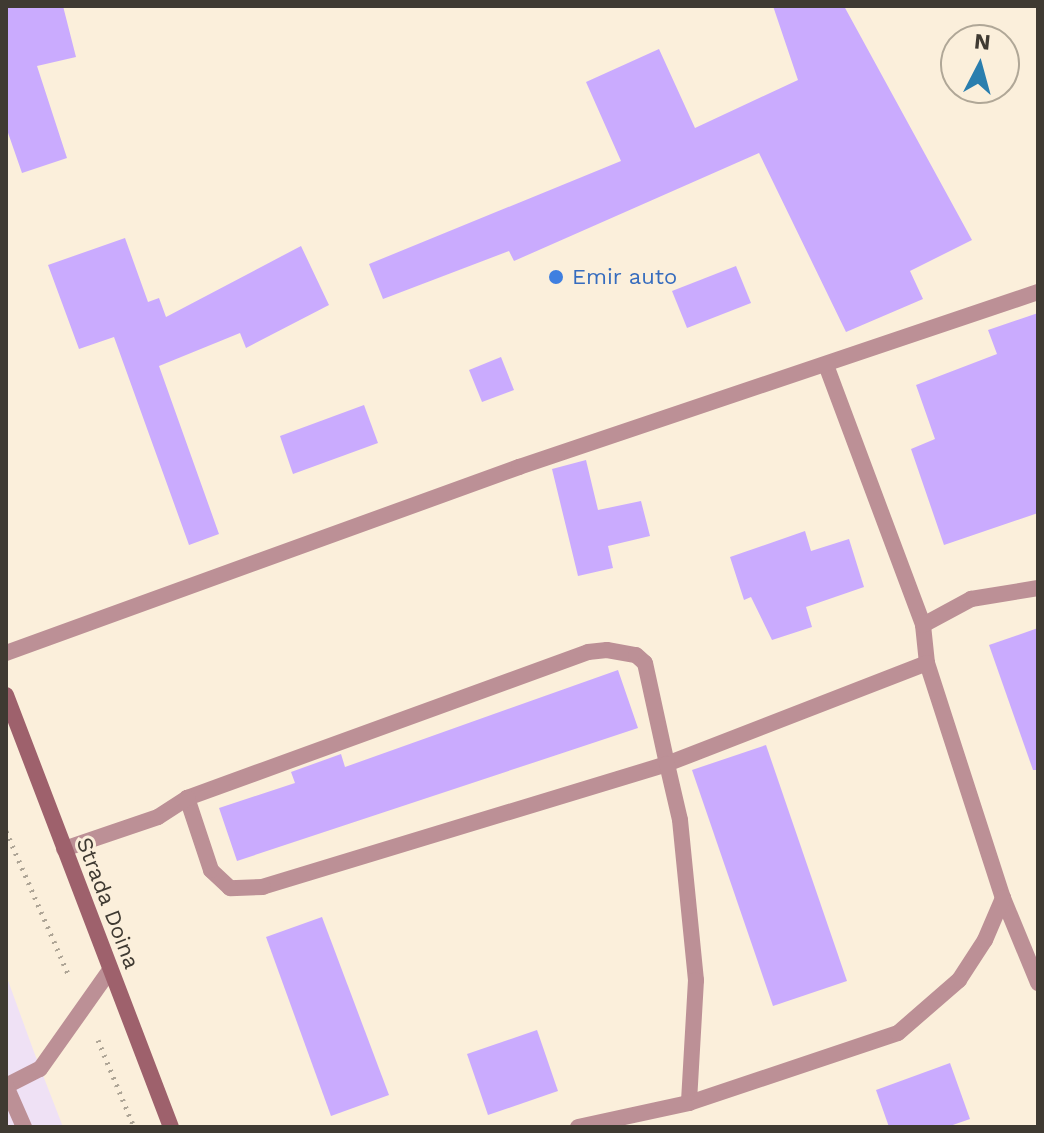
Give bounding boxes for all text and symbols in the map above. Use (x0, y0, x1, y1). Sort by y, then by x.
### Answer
north arrow (940, 24, 1020, 104)
text: N (973, 28, 992, 55)
place label: Emir auto (572, 264, 678, 290)
marker: Emir auto (547, 268, 565, 286)
street label: Strada Doina (71, 833, 145, 973)

